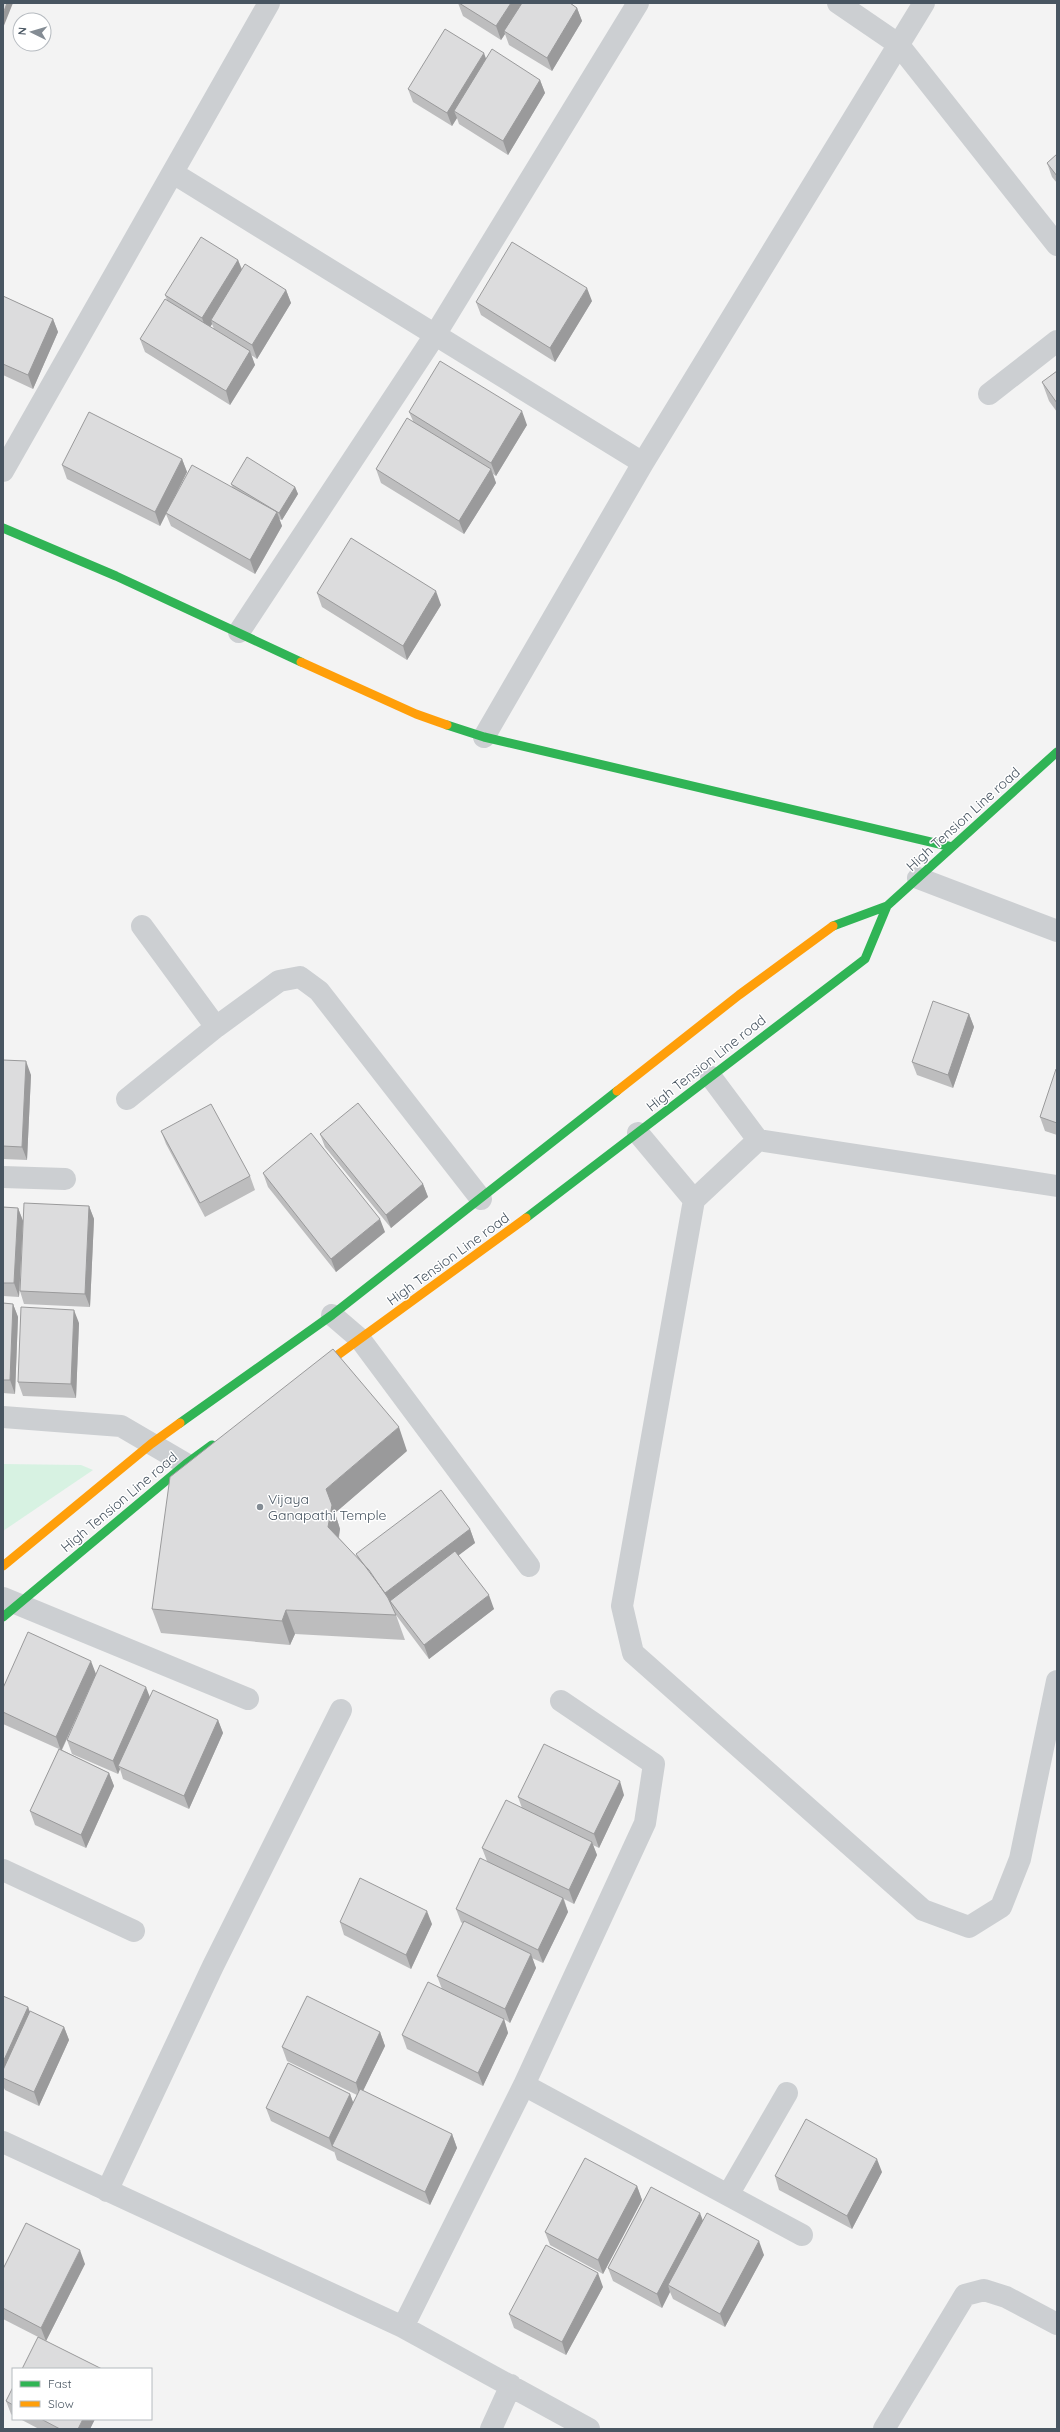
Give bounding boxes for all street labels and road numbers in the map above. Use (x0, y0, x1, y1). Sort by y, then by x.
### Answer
street label: High Tension Line road (902, 763, 1024, 875)
street label: High Tension Line road (643, 1011, 769, 1115)
street label: High Tension Line road (383, 1208, 513, 1310)
street label: High Tension Line road (57, 1448, 181, 1556)

